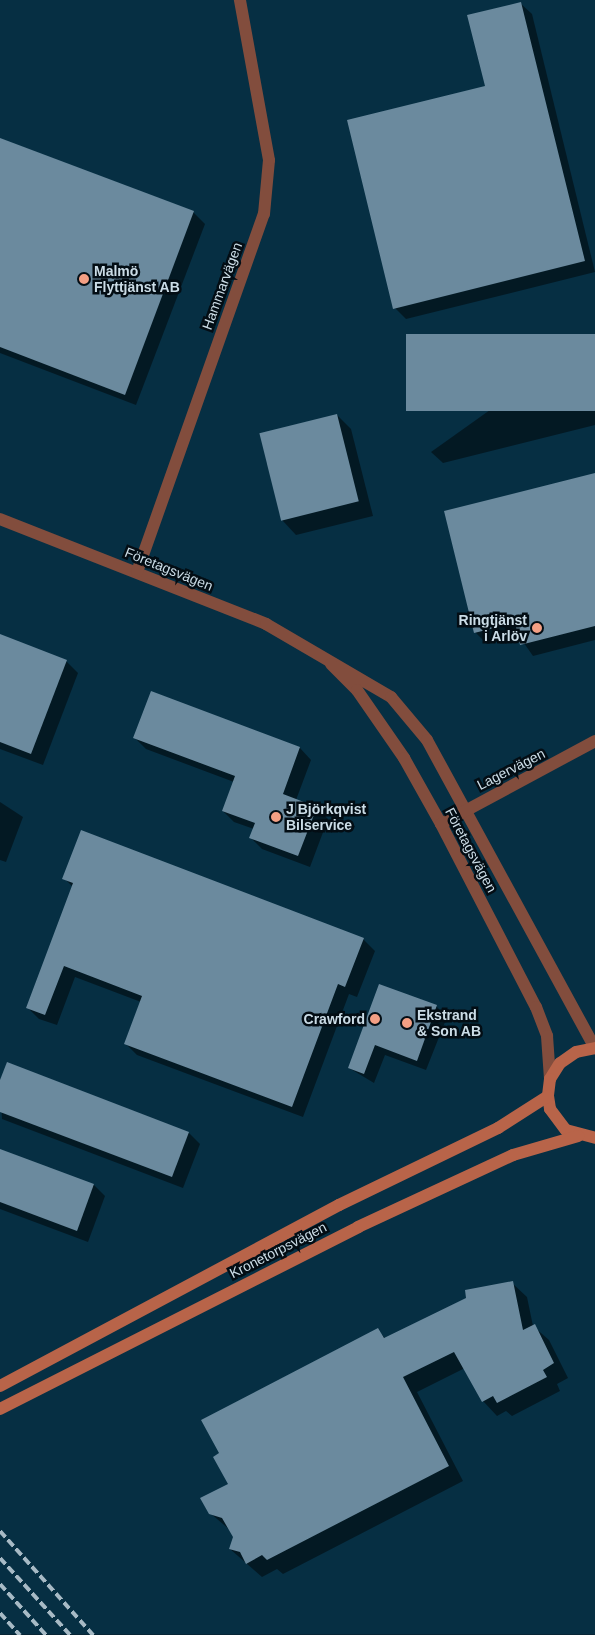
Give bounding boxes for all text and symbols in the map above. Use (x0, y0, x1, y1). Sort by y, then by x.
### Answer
street label: Hammarvägen (198, 240, 246, 332)
place label: Malmö Flyttjänst AB (94, 263, 180, 296)
marker: Malmö Flyttjänst AB (78, 273, 90, 285)
street label: Företagsvägen (123, 544, 215, 594)
place label: Ringtjänst i Arlöv (459, 612, 527, 644)
marker: Ringtjänst i Arlöv (531, 622, 543, 634)
street label: Lagervägen (474, 745, 548, 793)
place label: J Björkqvist Bilservice (286, 801, 366, 834)
street label: Företagsvägen (442, 805, 500, 895)
marker: J Björkqvist Bilservice (270, 811, 282, 823)
place label: Ekstrand & Son AB (417, 1007, 482, 1040)
place label: Crawford (304, 1011, 365, 1027)
marker: Crawford (369, 1013, 381, 1025)
marker: Ekstrand & Son AB (401, 1017, 413, 1029)
street label: Kronetorpsvägen (227, 1218, 329, 1282)

